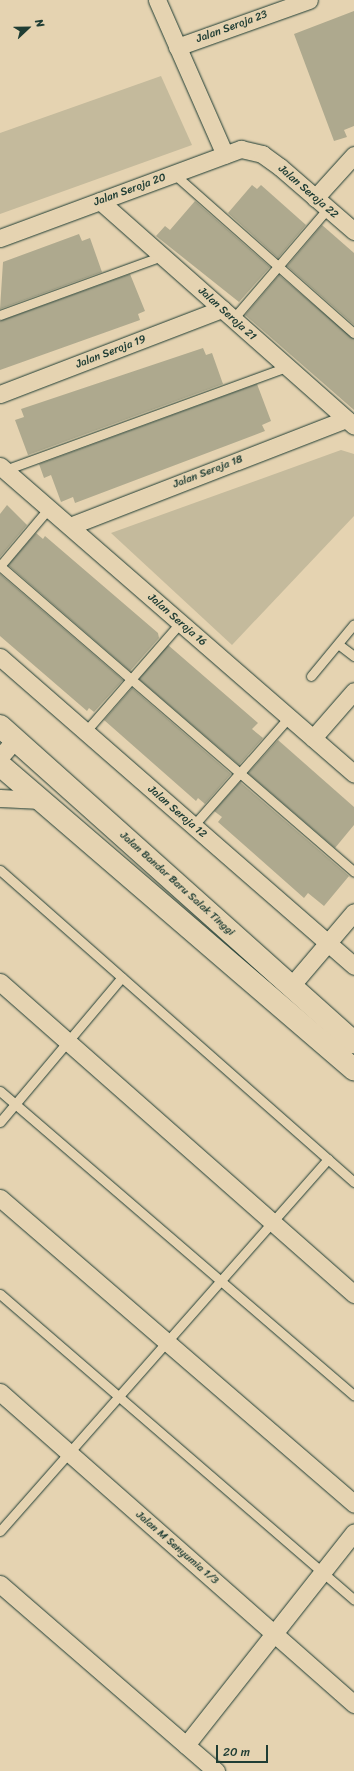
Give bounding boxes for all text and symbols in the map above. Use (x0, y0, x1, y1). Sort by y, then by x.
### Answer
north arrow (8, 8, 48, 48)
street label: Jalan Seroja 23 (194, 8, 270, 46)
text: N (29, 16, 50, 30)
street label: Jalan Seroja 22 (275, 162, 341, 222)
street label: Jalan Seroja 20 (92, 171, 168, 209)
street label: Jalan Seroja 21 (195, 284, 259, 344)
street label: Jalan Seroja 19 (74, 333, 148, 371)
street label: Jalan Seroja 18 (171, 453, 245, 491)
street label: Jalan Seroja 16 (145, 591, 209, 649)
street label: Jalan Seroja 12 (145, 783, 209, 841)
street label: Jalan Bandar Baru Salak Tinggi (117, 829, 237, 939)
street label: Jalan M Senyumia 1/3 (133, 1508, 221, 1588)
scale bar (218, 1737, 270, 1763)
text: 20 m (223, 1741, 250, 1763)

